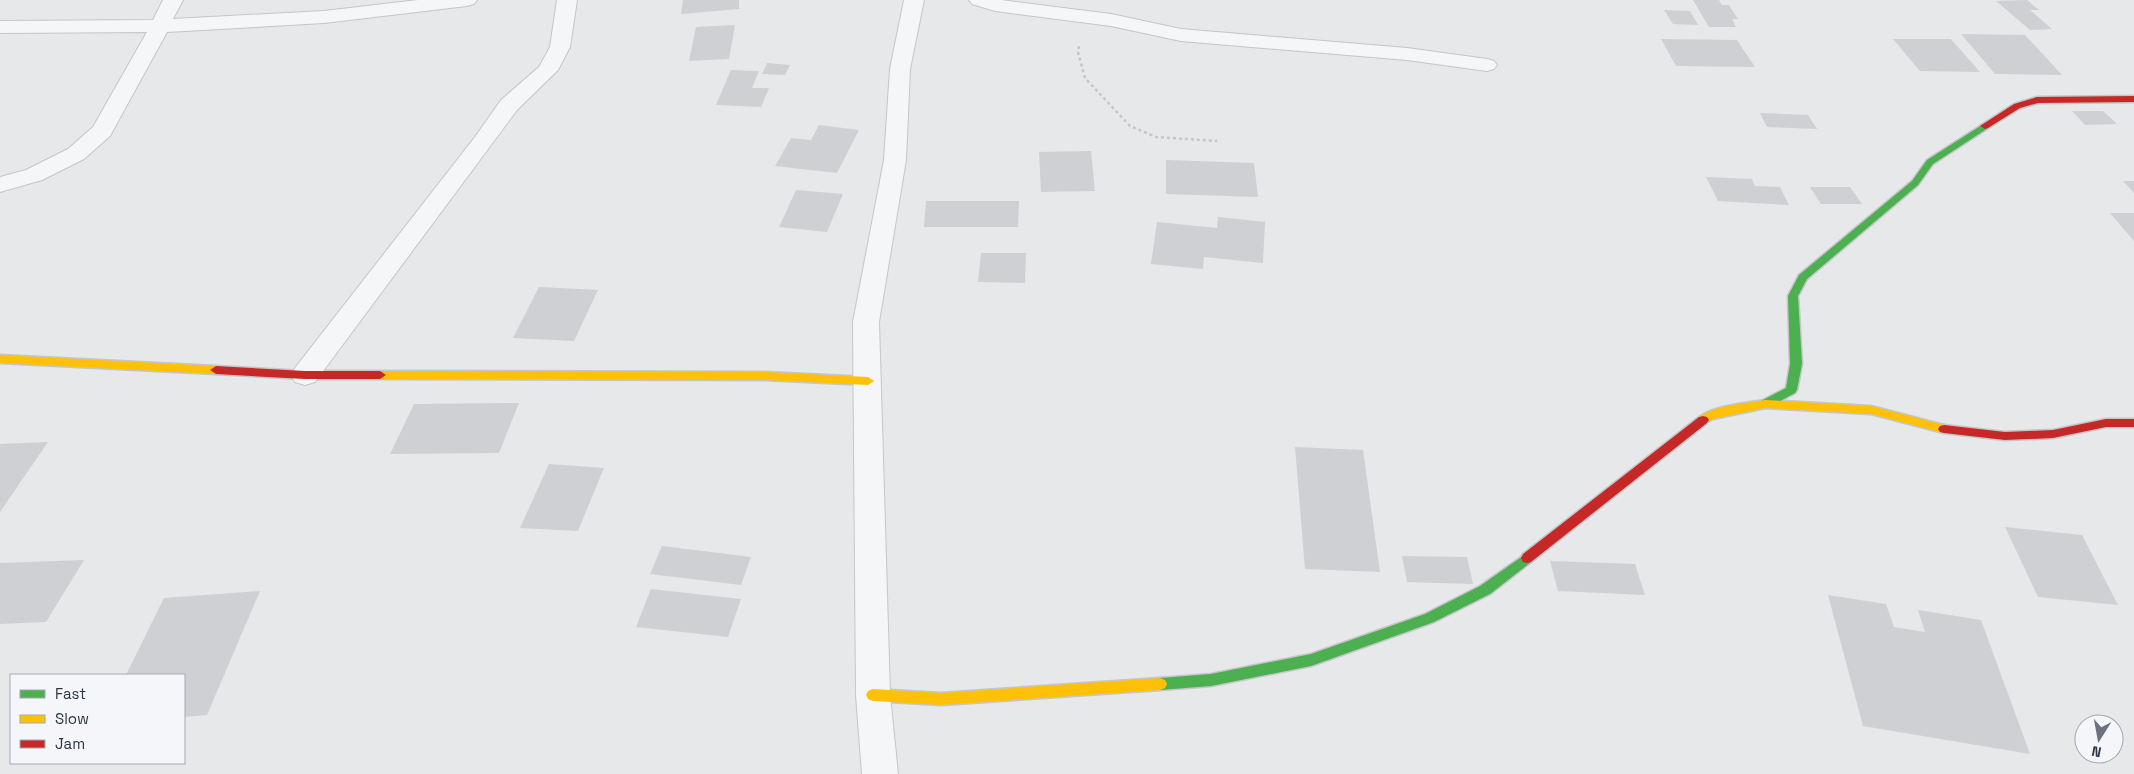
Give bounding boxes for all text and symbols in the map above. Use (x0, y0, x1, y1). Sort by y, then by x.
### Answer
legend (10, 674, 185, 764)
text: Fast (55, 684, 86, 703)
text: Slow (55, 709, 89, 728)
north arrow (2074, 714, 2124, 764)
text: Jam (55, 734, 85, 753)
text: N (2090, 742, 2103, 761)

